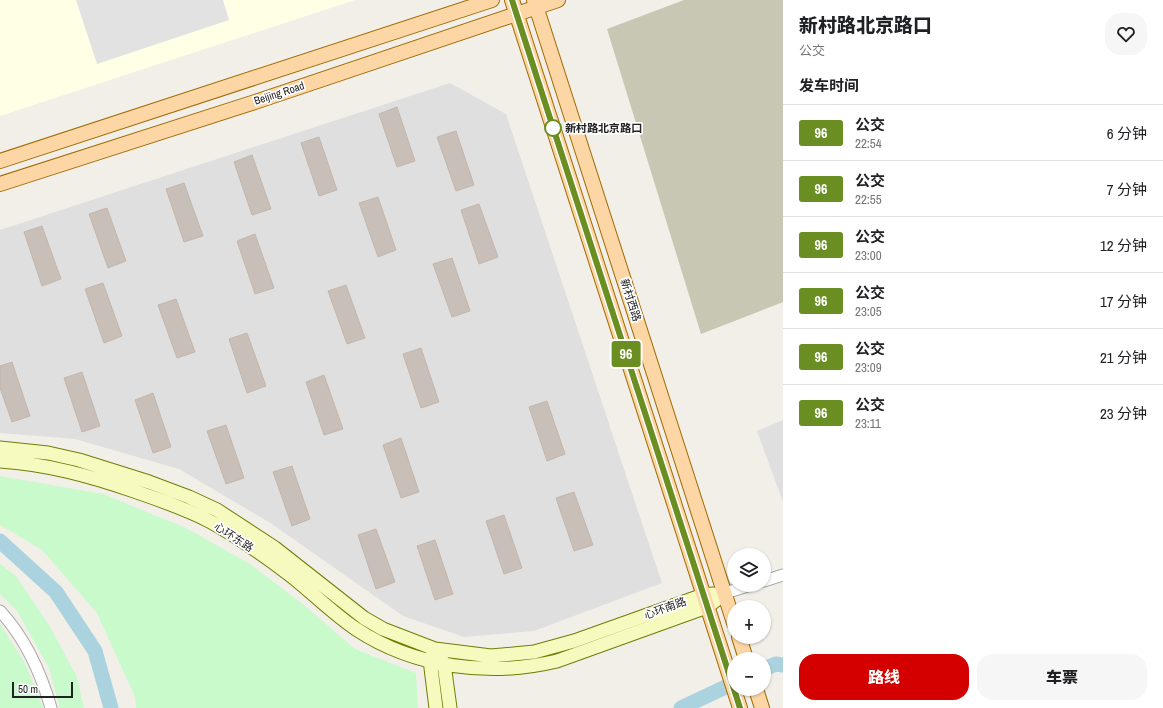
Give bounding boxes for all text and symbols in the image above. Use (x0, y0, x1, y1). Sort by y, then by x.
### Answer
text: 新村路北京路口 (799, 12, 932, 38)
button: heart (1105, 13, 1147, 55)
text: 公交 (799, 42, 825, 59)
text: 发车时间 (799, 75, 859, 96)
street label: Beijing Road (252, 78, 306, 108)
text: 公交 (855, 114, 885, 135)
marker: 新村路北京路口 (544, 119, 562, 137)
place label: 新村路北京路口 (565, 121, 642, 135)
text: 6 分钟 (1107, 123, 1147, 144)
text: 96 (815, 124, 827, 142)
text: 22:54 (855, 135, 882, 152)
text: 公交 (855, 170, 885, 191)
text: 7 分钟 (1107, 179, 1147, 200)
text: 96 (815, 180, 827, 198)
text: 22:55 (855, 191, 882, 208)
text: 公交 (855, 226, 885, 247)
text: 12 分钟 (1100, 235, 1147, 256)
text: 96 (815, 236, 827, 254)
text: 23:00 (855, 247, 882, 264)
street label: 新村西路 (618, 277, 644, 323)
text: 公交 (855, 282, 885, 303)
text: 17 分钟 (1100, 291, 1147, 312)
text: 96 (815, 292, 827, 310)
text: 23:05 (855, 303, 882, 320)
text: 公交 (855, 338, 885, 359)
line badge: 96 (608, 341, 644, 367)
text: 96 (620, 345, 632, 363)
text: 21 分钟 (1100, 347, 1147, 368)
text: 96 (815, 348, 827, 366)
text: 23:09 (855, 359, 882, 376)
text: 公交 (855, 394, 885, 415)
text: 23 分钟 (1100, 403, 1147, 424)
text: 96 (815, 404, 827, 422)
text: 23:11 (855, 415, 881, 432)
street label: 心环东路 (212, 519, 256, 555)
map controls (727, 548, 771, 696)
button: layers (727, 548, 771, 592)
street label: 心环南路 (642, 594, 688, 622)
button: + (727, 600, 771, 644)
button: − (727, 652, 771, 696)
button: 路线 (799, 654, 969, 700)
button: 车票 (977, 654, 1147, 700)
scale bar (12, 680, 73, 699)
text: 50 m (18, 682, 38, 696)

